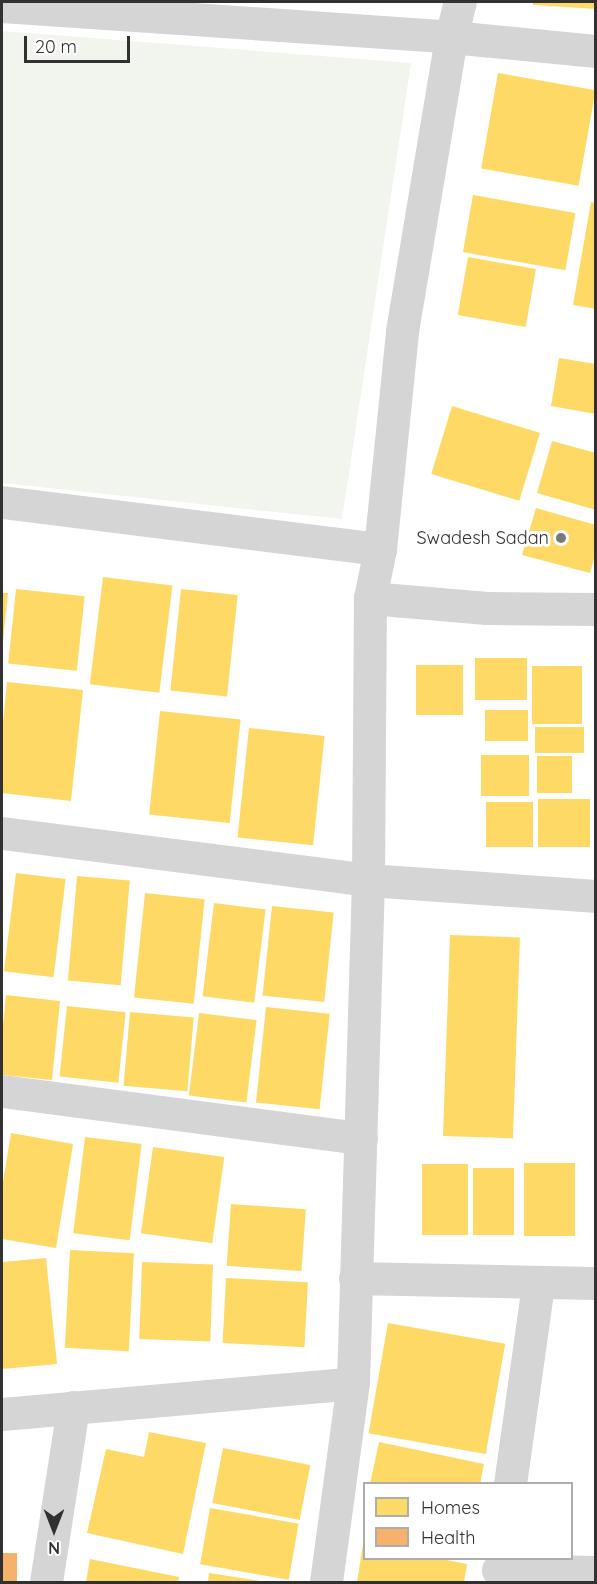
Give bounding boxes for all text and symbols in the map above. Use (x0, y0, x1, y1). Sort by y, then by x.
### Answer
scale bar (27, 24, 134, 62)
text: 20 m (35, 35, 77, 58)
place label: Swadesh Sadan (416, 527, 549, 549)
marker: Swadesh Sadan (554, 531, 568, 545)
legend (363, 1482, 573, 1560)
text: Homes (421, 1496, 480, 1519)
north arrow (24, 1500, 84, 1560)
text: Health (421, 1526, 476, 1549)
text: N (48, 1538, 60, 1558)

